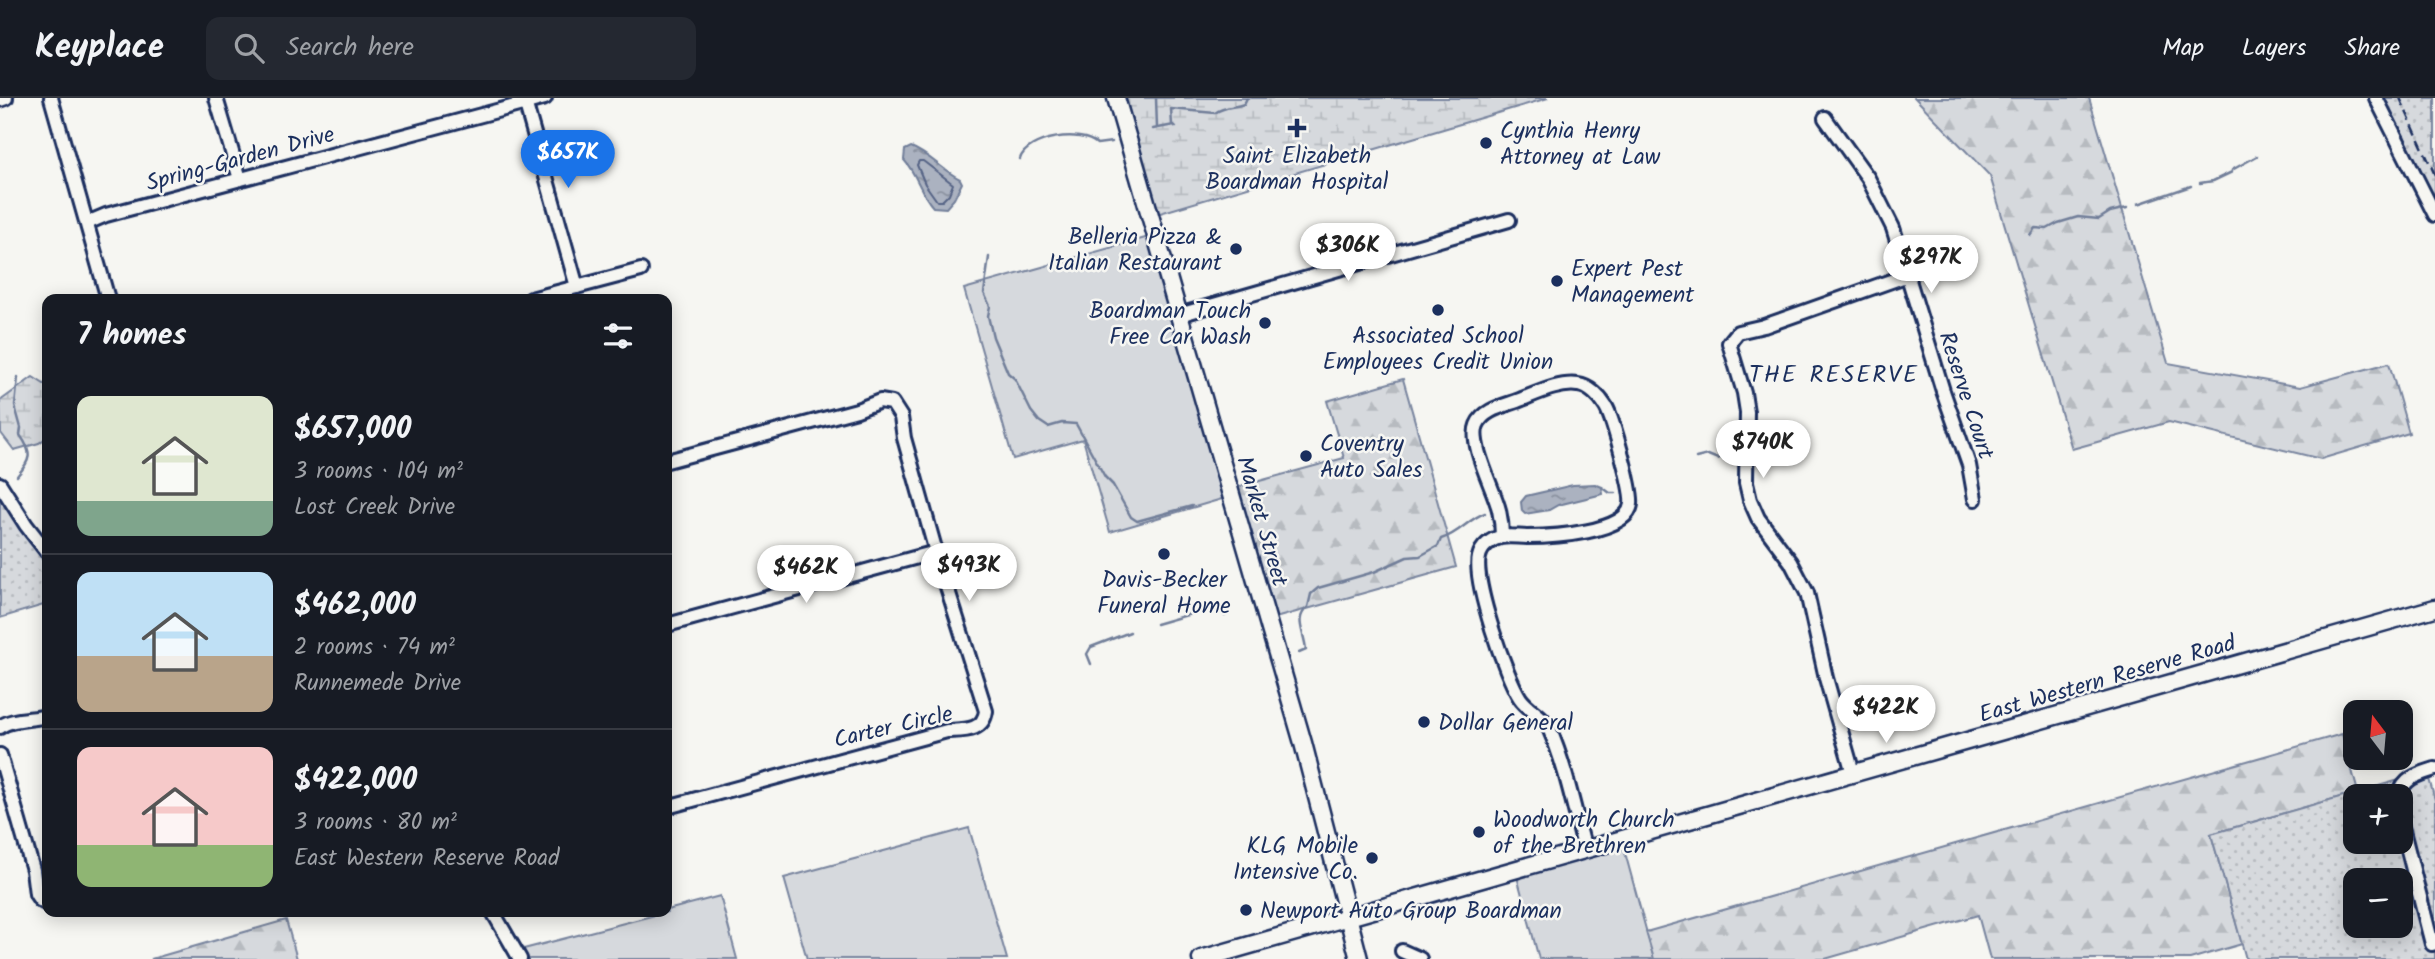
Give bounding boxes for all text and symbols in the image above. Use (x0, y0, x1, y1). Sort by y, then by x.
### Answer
search box (206, 17, 696, 80)
text: Keyplace (35, 22, 164, 75)
text: Search here (286, 27, 414, 69)
icon: search (230, 29, 268, 67)
text: Map (2162, 29, 2204, 68)
text: Layers (2242, 29, 2306, 68)
text: Share (2344, 29, 2400, 68)
place label: Cynthia Henry Attorney at Law (1500, 114, 1661, 176)
street label: Spring-Garden Drive (142, 117, 339, 202)
marker: Saint Elizabeth Boardman Hospital (1287, 118, 1307, 138)
pin: $657K (519, 130, 617, 190)
text: $657K (537, 135, 599, 171)
marker: Cynthia Henry Attorney at Law (1478, 135, 1494, 151)
place label: Saint Elizabeth Boardman Hospital (1206, 139, 1389, 201)
place label: Belleria Pizza & Italian Restaurant (1048, 220, 1223, 282)
pin: $306K (1299, 223, 1397, 283)
text: $306K (1316, 228, 1380, 264)
pin: $297K (1882, 236, 1980, 295)
text: $297K (1899, 240, 1963, 276)
marker: Belleria Pizza & Italian Restaurant (1228, 241, 1244, 257)
place label: Expert Pest Management (1571, 252, 1695, 314)
marker: Expert Pest Management (1549, 273, 1565, 289)
place label: Boardman Touch Free Car Wash (1089, 294, 1251, 356)
marker: Associated School Employees Credit Union (1430, 302, 1446, 318)
text: 7 homes (77, 312, 187, 360)
marker: Boardman Touch Free Car Wash (1257, 315, 1273, 331)
icon: filters (599, 317, 637, 355)
place label: Associated School Employees Credit Union (1323, 319, 1553, 381)
street label: Reserve Court (1927, 327, 2003, 465)
district label: THE RESERVE (1749, 356, 1919, 395)
text: $657,000 (294, 406, 411, 454)
pin: $740K (1714, 420, 1812, 480)
icon: home (133, 424, 217, 508)
text: $740K (1732, 425, 1794, 461)
place label: Coventry Auto Sales (1320, 427, 1423, 489)
marker: Coventry Auto Sales (1298, 448, 1314, 464)
street label: Market Street (1225, 452, 1297, 592)
text: 3 rooms · 104 m² (294, 454, 463, 490)
text: Lost Creek Drive (294, 490, 455, 526)
pin: $493K (920, 544, 1018, 603)
pin: $462K (757, 546, 855, 605)
marker: Davis-Becker Funeral Home (1156, 546, 1172, 562)
text: $493K (937, 548, 1001, 584)
text: $462K (773, 550, 839, 586)
place label: Davis-Becker Funeral Home (1097, 563, 1231, 625)
text: $462,000 (294, 582, 416, 630)
icon: home (133, 600, 217, 684)
street label: East Western Reserve Road (1975, 626, 2241, 734)
text: 2 rooms · 74 m² (294, 630, 455, 666)
text: Runnemede Drive (294, 666, 461, 702)
pin: $422K (1837, 686, 1935, 745)
text: $422K (1853, 690, 1919, 726)
street label: Carter Circle (830, 697, 957, 759)
north arrow (2343, 700, 2413, 770)
map controls (2343, 700, 2413, 938)
place label: Dollar General (1438, 706, 1574, 742)
marker: Dollar General (1416, 714, 1432, 730)
text: $422,000 (294, 757, 417, 805)
icon: home (133, 775, 217, 859)
button: + (2343, 784, 2413, 854)
place label: Woodworth Church of the Brethren (1493, 803, 1675, 865)
text: 3 rooms · 80 m² (294, 805, 457, 841)
marker: Woodworth Church of the Brethren (1471, 824, 1487, 840)
place label: KLG Mobile Intensive Co. (1233, 829, 1358, 891)
text: East Western Reserve Road (294, 841, 560, 877)
marker: KLG Mobile Intensive Co. (1364, 850, 1380, 866)
button: − (2343, 868, 2413, 938)
place label: Newport Auto Group Boardman (1260, 894, 1562, 930)
marker: Newport Auto Group Boardman (1238, 902, 1254, 918)

